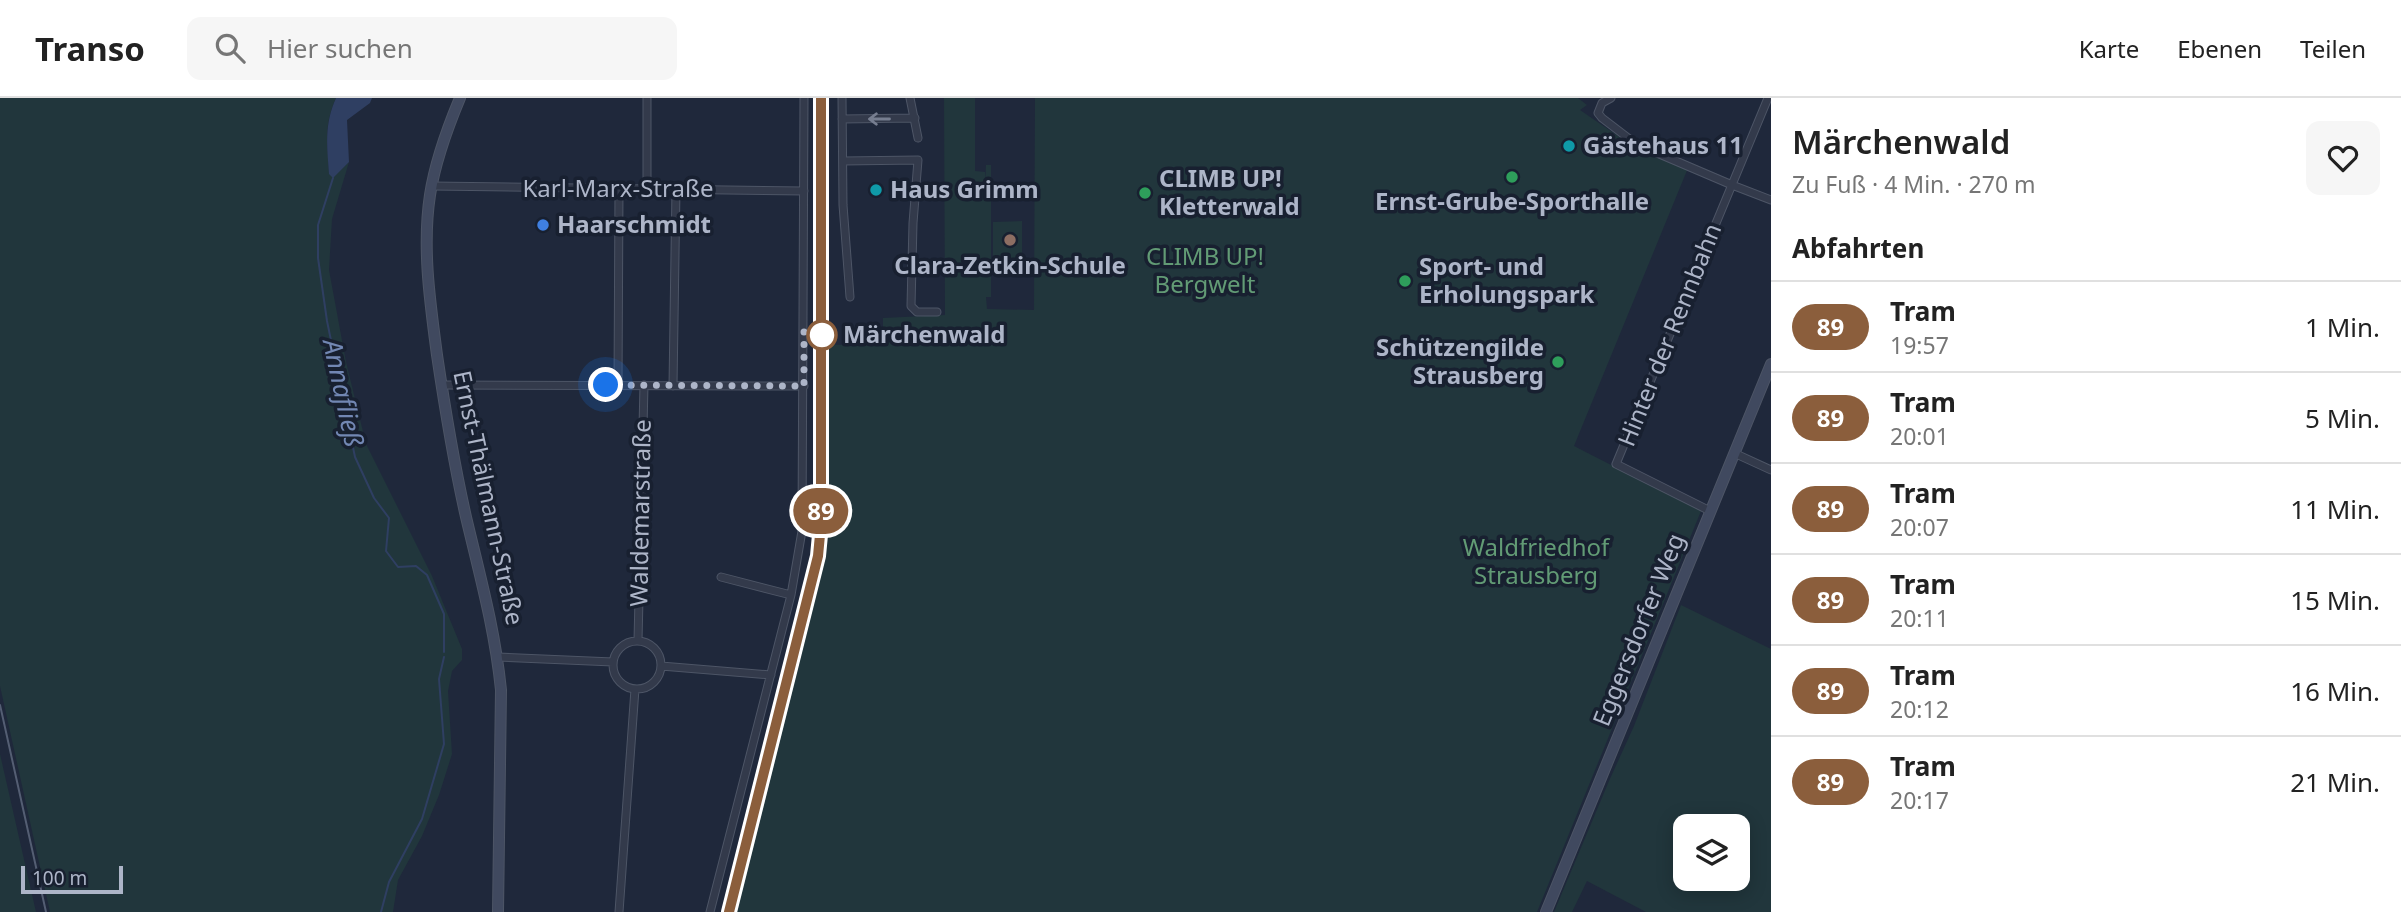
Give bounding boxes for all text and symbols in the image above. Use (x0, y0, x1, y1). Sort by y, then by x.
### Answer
search box (187, 17, 677, 80)
text: Transo (35, 26, 145, 71)
icon: search (211, 29, 249, 67)
text: Hier suchen (267, 30, 413, 66)
text: Karte (2079, 32, 2139, 65)
text: Ebenen (2177, 32, 2262, 65)
text: Teilen (2300, 32, 2366, 65)
one-way arrow (867, 112, 890, 126)
text: Märchenwald (1792, 119, 2010, 164)
button: heart (2306, 121, 2380, 195)
place label: Gästehaus 11 (1583, 128, 1743, 161)
marker: Gästehaus 11 (1561, 138, 1577, 154)
place label: CLIMB UP! Kletterwald (1159, 161, 1300, 222)
text: Zu Fuß · 4 Min. · 270 m (1792, 168, 2036, 200)
marker: Ernst-Grube-Sporthalle (1504, 169, 1520, 185)
street label: Karl-Marx-Straße (522, 171, 714, 204)
place label: Haus Grimm (890, 172, 1039, 205)
marker: Haus Grimm (868, 182, 884, 198)
place label: Ernst-Grube-Sporthalle (1375, 184, 1649, 217)
marker: CLIMB UP! Kletterwald (1137, 185, 1153, 201)
place label: Haarschmidt (557, 207, 711, 240)
marker: Haarschmidt (535, 217, 551, 233)
street label: Hinter der Rennbahn (1609, 218, 1728, 451)
text: Abfahrten (1792, 230, 1924, 266)
marker: Clara-Zetkin-Schule (1002, 232, 1018, 248)
park label: CLIMB UP! Bergwelt (1146, 239, 1264, 300)
place label: Clara-Zetkin-Schule (894, 248, 1126, 281)
place label: Sport- und Erholungspark (1419, 249, 1595, 310)
marker: Sport- und Erholungspark (1397, 273, 1413, 289)
text: Tram (1890, 293, 1956, 329)
text: 1 Min. (2305, 309, 2380, 345)
text: 89 (1817, 310, 1844, 343)
place label: Märchenwald (843, 317, 1005, 350)
marker: Märchenwald (807, 320, 837, 350)
text: 19:57 (1890, 329, 1949, 361)
place label: Schützengilde Strausberg (1376, 330, 1544, 391)
water label: Annafließ (315, 334, 373, 450)
marker: Schützengilde Strausberg (1550, 354, 1566, 370)
street label: Ernst-Thälmann-Straße (446, 367, 533, 628)
your location (588, 367, 623, 402)
text: Tram (1890, 384, 1956, 420)
text: 5 Min. (2305, 400, 2380, 436)
text: 89 (1817, 401, 1844, 434)
street label: Waldemarstraße (621, 419, 658, 607)
text: 20:01 (1890, 420, 1949, 452)
text: Tram (1890, 475, 1956, 511)
line badge: 89 (790, 488, 852, 534)
text: 11 Min. (2290, 491, 2380, 527)
text: 89 (1817, 492, 1844, 525)
text: 89 (807, 494, 835, 527)
text: 20:07 (1890, 511, 1949, 543)
street label: Eggersdorfer Weg (1584, 528, 1691, 731)
park label: Waldfriedhof Strausberg (1463, 530, 1611, 591)
text: Tram (1890, 566, 1956, 602)
text: 15 Min. (2290, 582, 2380, 618)
text: 89 (1817, 583, 1844, 616)
text: 20:11 (1890, 602, 1949, 634)
text: Tram (1890, 657, 1956, 693)
text: 16 Min. (2290, 673, 2380, 709)
text: 89 (1817, 674, 1844, 707)
text: 20:12 (1890, 693, 1949, 725)
text: Tram (1890, 748, 1956, 784)
text: 21 Min. (2290, 764, 2380, 800)
text: 89 (1817, 765, 1844, 798)
text: 20:17 (1890, 784, 1949, 816)
map controls (1673, 814, 1750, 891)
button: layers (1673, 814, 1750, 891)
scale bar (21, 863, 122, 895)
text: 100 m (32, 865, 87, 891)

